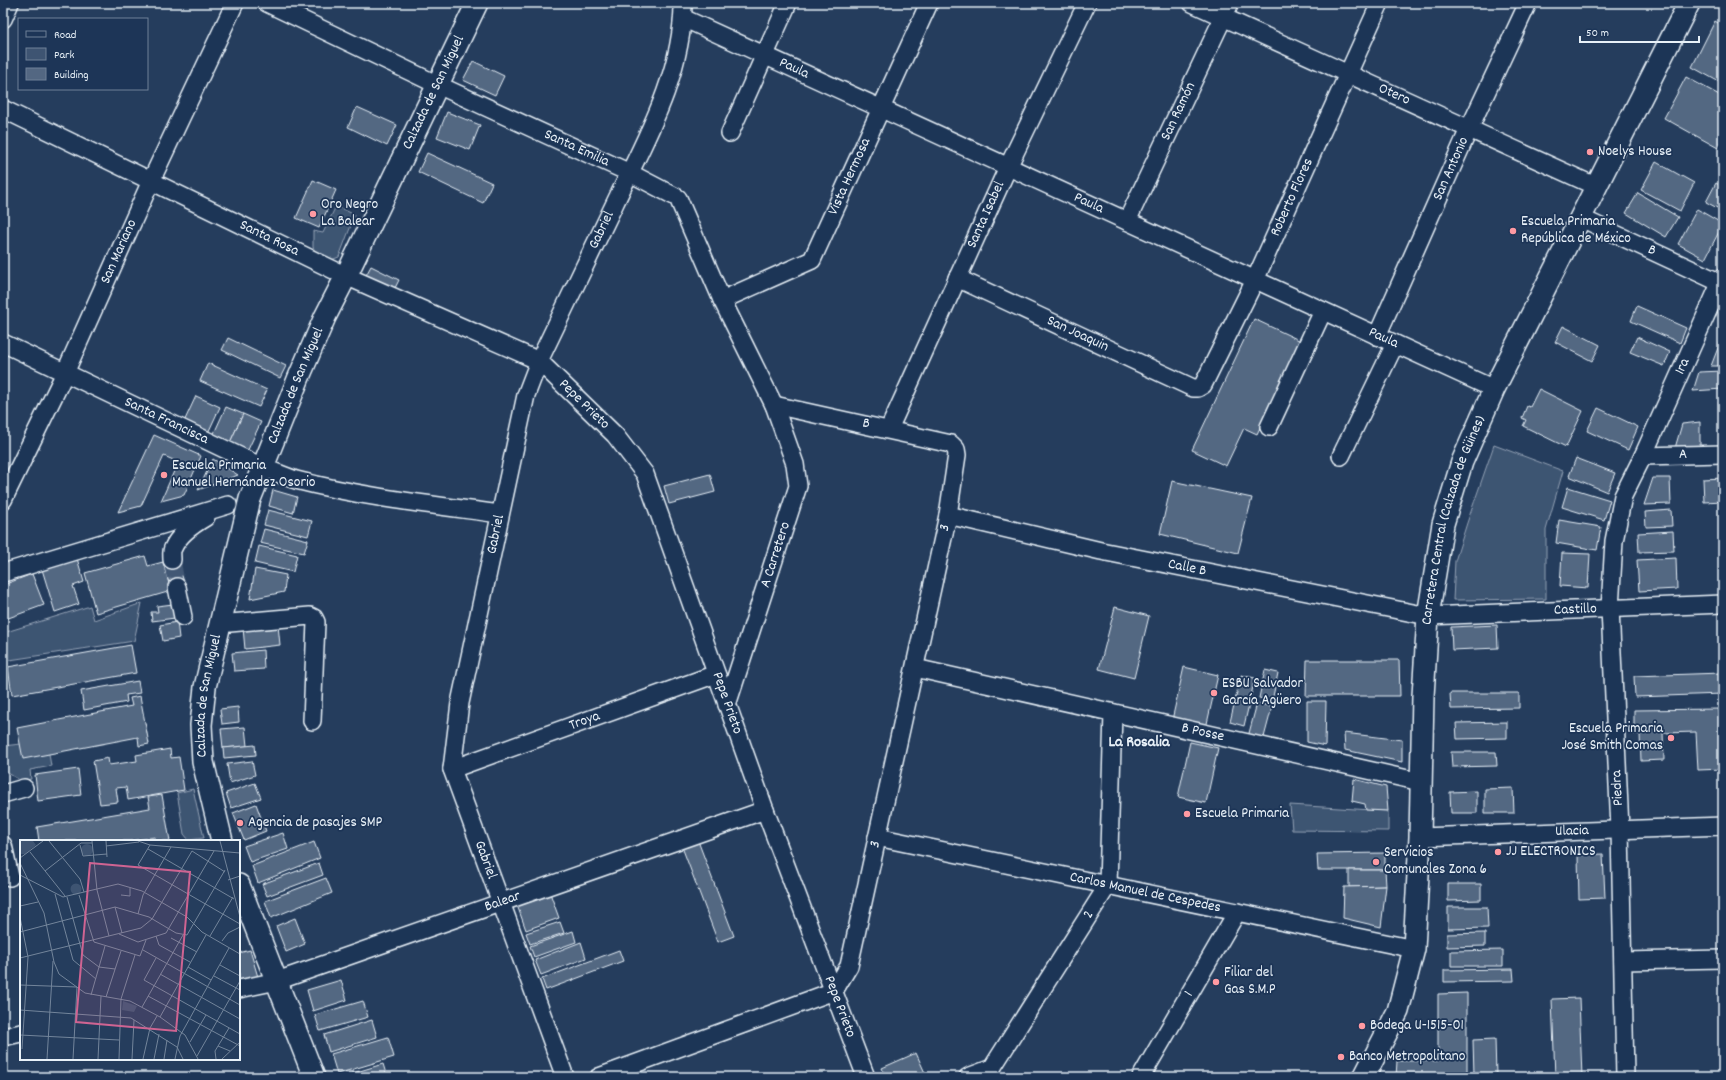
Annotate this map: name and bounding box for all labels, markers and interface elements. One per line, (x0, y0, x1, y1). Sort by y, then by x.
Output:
legend (18, 18, 148, 90)
scale bar (1580, 18, 1699, 44)
text: 50 m (1586, 25, 1609, 42)
text: Road (54, 27, 76, 44)
street label: Calzada de San Miguel (397, 32, 471, 154)
text: Park (54, 47, 75, 64)
street label: Paula (775, 52, 813, 86)
text: Building (54, 67, 89, 84)
street label: Otero (1375, 78, 1414, 112)
street label: San Ramón (1155, 79, 1202, 144)
street label: Santa Emilia (540, 124, 614, 173)
street label: San Antonio (1428, 133, 1475, 204)
street label: Vista Hermosa (823, 134, 877, 219)
place label: Noelys House (1598, 141, 1672, 163)
marker: Noelys House (1585, 147, 1595, 157)
street label: Roberto Flores (1265, 155, 1320, 240)
street label: Santa Isabel (961, 178, 1011, 252)
street label: Paula (1070, 187, 1108, 220)
place label: Oro Negro La Balear (321, 194, 378, 233)
street label: Gabriel (583, 207, 621, 253)
marker: Oro Negro La Balear (308, 209, 318, 219)
place label: Escuela Primaria República de México (1521, 211, 1631, 250)
street label: Santa Rosa (236, 215, 304, 263)
street label: San Mariano (95, 216, 143, 288)
marker: Escuela Primaria República de México (1508, 226, 1518, 236)
street label: B (1644, 239, 1660, 262)
street label: San Joaquin (1043, 310, 1112, 358)
street label: Paula (1365, 322, 1403, 355)
street label: Calzada de San Miguel (262, 324, 330, 447)
street label: 1ra (1670, 354, 1697, 378)
street label: Pepe Prieto (553, 374, 615, 435)
street label: Santa Francisca (120, 392, 213, 451)
street label: B (860, 412, 872, 436)
street label: Carretera Central (Calzada de Güines) (1416, 412, 1492, 625)
street label: A (1679, 444, 1687, 466)
place label: Escuela Primaria Manuel Hernández Osorio (172, 455, 316, 494)
marker: Escuela Primaria Manuel Hernández Osorio (159, 470, 169, 480)
street label: Gabriel (481, 512, 511, 556)
street label: A Carretero (755, 519, 797, 591)
street label: 3 (934, 522, 957, 533)
street label: Calle B (1166, 554, 1208, 583)
street label: Castillo (1553, 598, 1598, 622)
street label: Calzada de San Miguel (190, 632, 228, 758)
street label: Pepe Prieto (706, 669, 748, 737)
place label: ESBU Salvador García Agüero (1222, 673, 1303, 712)
marker: ESBU Salvador García Agüero (1209, 688, 1219, 698)
street label: Troya (566, 705, 604, 737)
street label: B Posse (1179, 717, 1227, 748)
place label: Escuela Primaria José Smith Comas (1561, 718, 1664, 757)
district label: La Rosalia (1108, 731, 1171, 754)
marker: Escuela Primaria José Smith Comas (1666, 733, 1676, 743)
street label: Piedra (1606, 769, 1630, 806)
place label: Escuela Primaria (1195, 803, 1290, 825)
marker: Escuela Primaria (1182, 809, 1192, 819)
place label: Agencia de pasajes SMP (248, 812, 383, 834)
marker: Agencia de pasajes SMP (235, 818, 245, 828)
street label: Ulacia (1555, 820, 1590, 843)
street label: Gabriel (468, 838, 502, 883)
street label: 3 (864, 839, 887, 850)
inset map (20, 840, 240, 1060)
place label: JJ ELECTRONICS (1506, 841, 1596, 863)
place label: Servicios Comunales Zona 6 (1384, 842, 1487, 881)
marker: JJ ELECTRONICS (1493, 847, 1503, 857)
marker: Servicios Comunales Zona 6 (1371, 857, 1381, 867)
street label: Carlos Manuel de Cespedes (1068, 866, 1223, 919)
street label: Balear (482, 885, 524, 918)
street label: 2 (1078, 906, 1100, 923)
place label: Filiar del Gas S.M.P (1224, 962, 1276, 1001)
street label: Pepe Prieto (818, 973, 861, 1041)
marker: Filiar del Gas S.M.P (1211, 977, 1221, 987)
street label: 1 (1179, 987, 1200, 1001)
place label: Bodega U-1515-01 (1370, 1015, 1464, 1037)
marker: Bodega U-1515-01 (1357, 1021, 1367, 1031)
place label: Banco Metropolitano (1349, 1046, 1466, 1068)
marker: Banco Metropolitano (1336, 1052, 1346, 1062)

